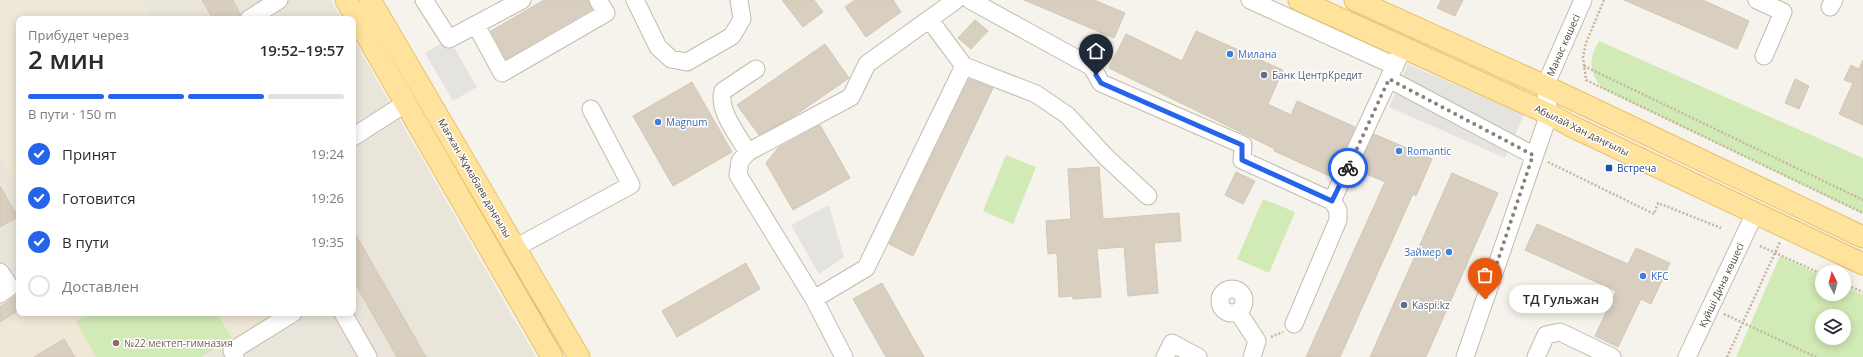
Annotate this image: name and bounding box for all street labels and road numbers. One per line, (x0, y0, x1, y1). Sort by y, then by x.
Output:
street label: Манас көшесі (1543, 12, 1583, 78)
street label: Абылай Хан даңғылы (1532, 101, 1632, 159)
street label: Мағжан Жұмабаев даңғылы (435, 116, 515, 240)
street label: Күйші Дина көшесі (1695, 240, 1747, 330)

